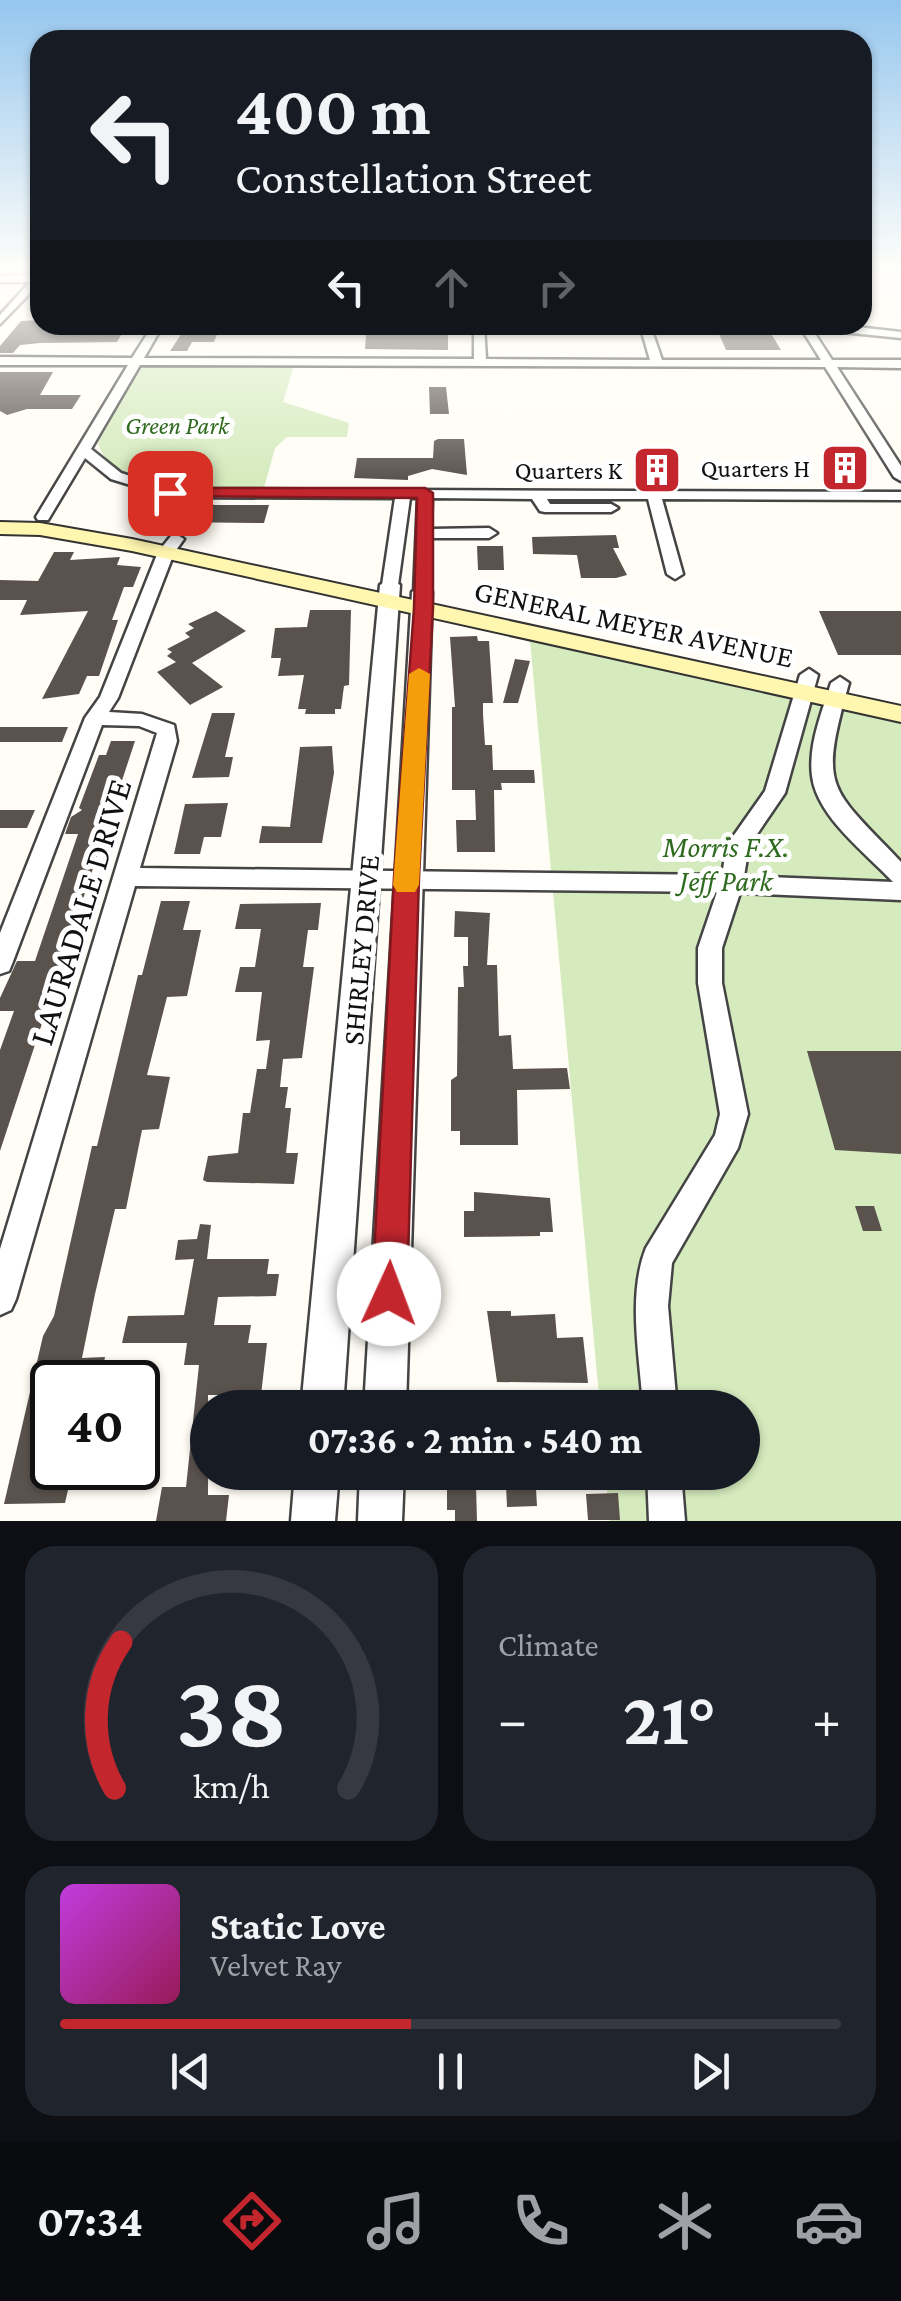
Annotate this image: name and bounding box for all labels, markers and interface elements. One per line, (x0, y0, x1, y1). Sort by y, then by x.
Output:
icon: left (70, 70, 200, 200)
text: 400 m (235, 71, 431, 149)
text: Constellation Street (235, 153, 591, 203)
icon: left (319, 260, 374, 315)
icon: ahead (424, 260, 479, 315)
icon: right (529, 260, 584, 315)
park label: Green Park (125, 412, 230, 439)
building icon: Quarters H (819, 442, 871, 494)
building icon: Quarters K (631, 444, 683, 496)
pin (128, 451, 213, 536)
place label: Quarters H (701, 455, 810, 482)
place label: Quarters K (515, 457, 623, 484)
icon: arrive (143, 466, 198, 521)
street label: GENERAL MEYER AVENUE (472, 574, 797, 673)
street label: LAURADALE DRIVE (21, 774, 140, 1050)
park label: Morris F.X. Jeff Park (662, 830, 789, 898)
street label: SHIRLEY DRIVE (336, 853, 385, 1046)
position arrow (337, 1242, 441, 1346)
speed limit sign: 40 (30, 1360, 160, 1490)
text: 07:36 · 2 min · 540 m (308, 1419, 642, 1461)
text: Climate (498, 1627, 599, 1663)
text: 38 (176, 1653, 287, 1768)
text: 21° (623, 1677, 716, 1760)
text: − (498, 1689, 527, 1750)
text: + (812, 1689, 841, 1750)
text: km/h (193, 1766, 270, 1806)
text: Static Love (210, 1905, 386, 1947)
text: Velvet Ray (210, 1947, 341, 1983)
icon: previous (163, 2044, 218, 2099)
icon: pause (423, 2044, 478, 2099)
icon: next (683, 2044, 738, 2099)
icon: directions (217, 2186, 287, 2256)
icon: music (361, 2186, 431, 2256)
icon: phone (506, 2186, 576, 2256)
icon: climate (650, 2186, 720, 2256)
icon: car (794, 2186, 864, 2256)
text: 07:34 (37, 2196, 143, 2246)

